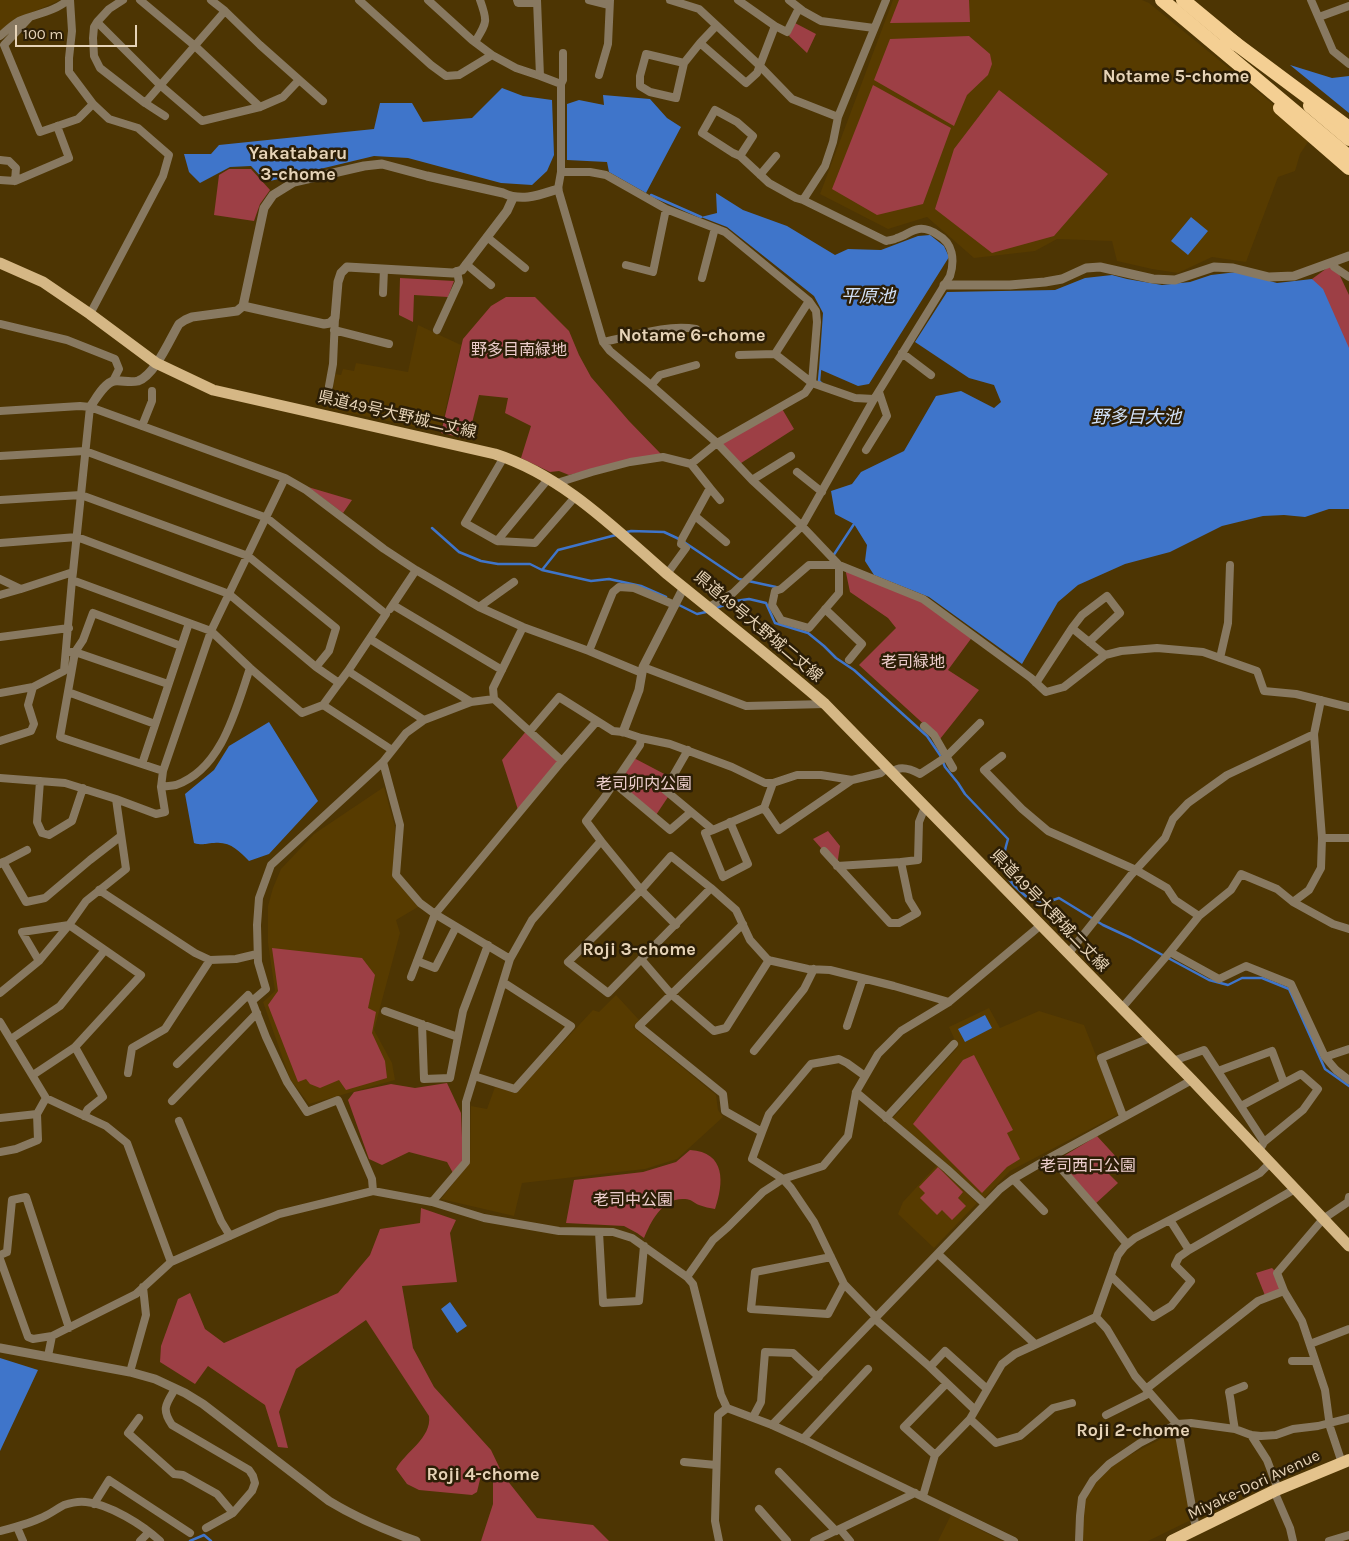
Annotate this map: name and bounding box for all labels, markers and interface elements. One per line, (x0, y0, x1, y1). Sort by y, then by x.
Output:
scale bar (18, 15, 140, 47)
text: 100 m (23, 25, 63, 43)
district label: Notame 5-chome (1103, 66, 1249, 88)
district label: Yakatabaru 3-chome (249, 143, 347, 186)
water label: 平原池 (841, 286, 895, 308)
district label: Notame 6-chome (618, 325, 766, 347)
park label: 野多目南緑地 (471, 340, 567, 360)
street label: 県道49号大野城二丈線 (316, 387, 478, 443)
water label: 野多目大池 (1091, 407, 1181, 429)
street label: 県道49号大野城二丈線 (690, 568, 826, 686)
park label: 老司緑地 (881, 652, 945, 672)
park label: 老司卯内公園 (596, 774, 692, 794)
street label: 県道49号大野城二丈線 (986, 846, 1112, 976)
district label: Roji 3-chome (582, 939, 696, 961)
park label: 老司西口公園 (1040, 1156, 1136, 1176)
park label: 老司中公園 (593, 1190, 673, 1210)
district label: Roji 2-chome (1076, 1420, 1190, 1442)
street label: Miyake-Dori Avenue (1185, 1446, 1323, 1524)
district label: Roji 4-chome (426, 1464, 540, 1486)

